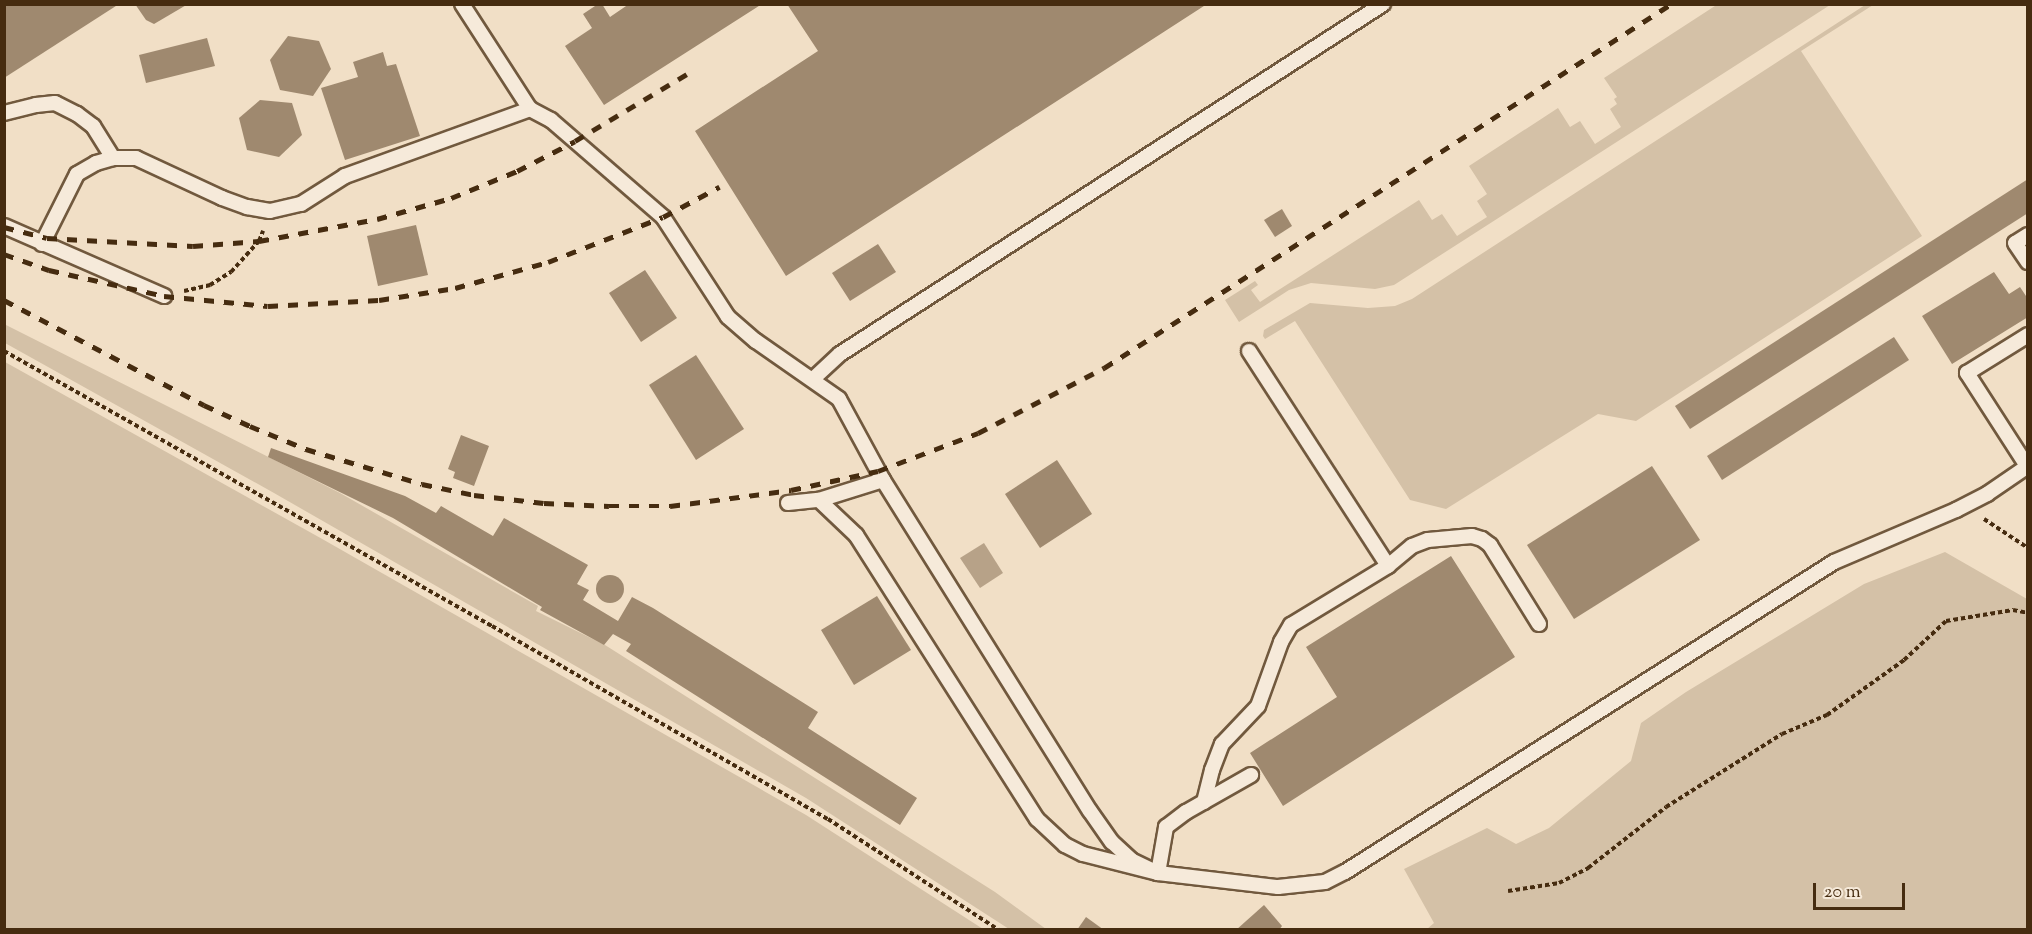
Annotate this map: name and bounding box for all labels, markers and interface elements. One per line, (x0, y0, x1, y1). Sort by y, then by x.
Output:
scale bar (1816, 871, 1908, 909)
text: 20 m (1824, 880, 1861, 906)

